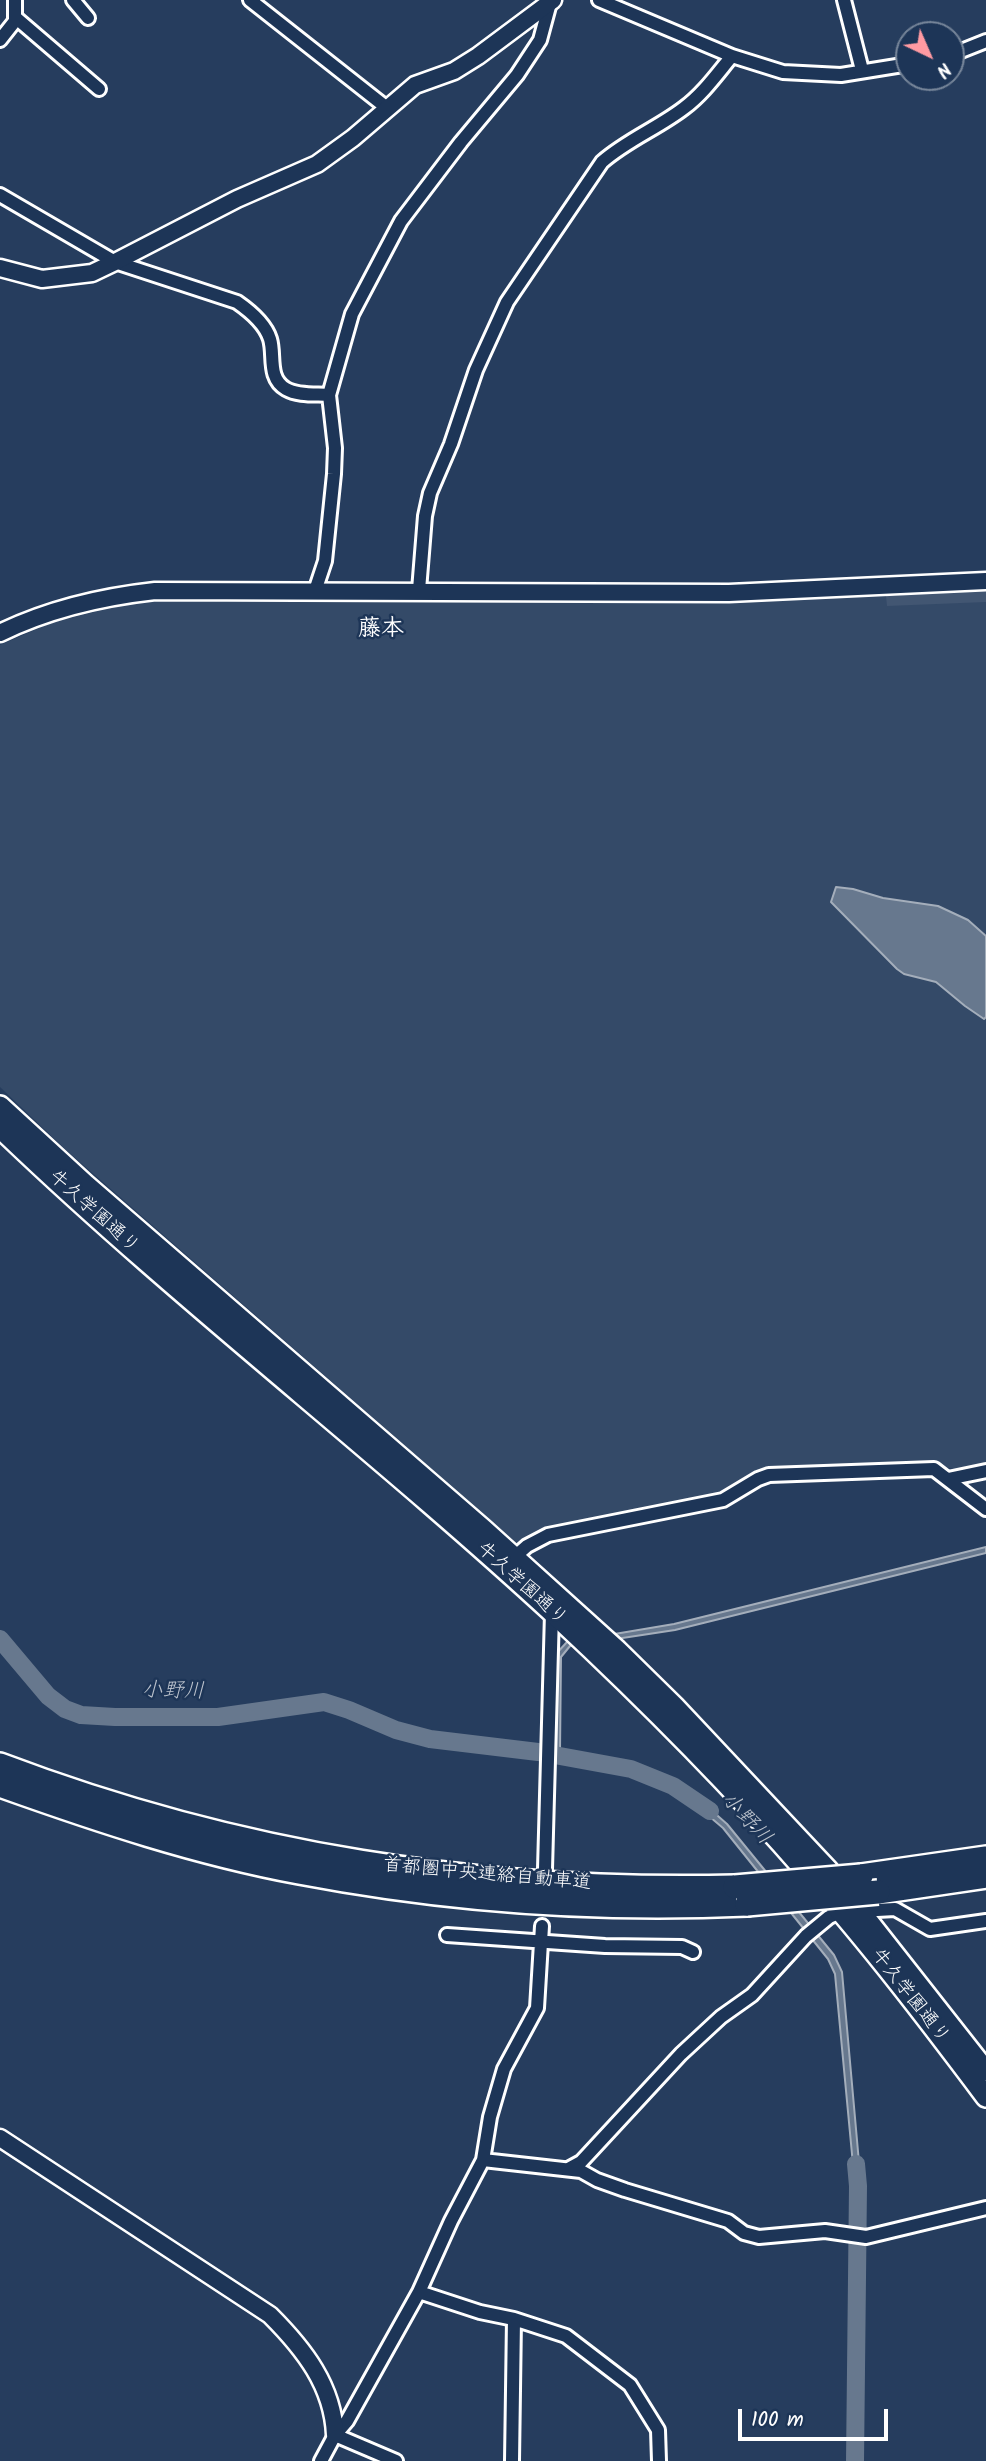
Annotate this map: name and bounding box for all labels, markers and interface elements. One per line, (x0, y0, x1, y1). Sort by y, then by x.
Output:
north arrow (895, 21, 965, 91)
text: N (928, 55, 958, 85)
district label: 藤本 (358, 617, 404, 645)
street label: 牛久学園通り (43, 1166, 143, 1260)
street label: 牛久学園通り (471, 1538, 571, 1632)
water label: 小野川 (141, 1680, 205, 1706)
water label: 小野川 (714, 1788, 776, 1852)
street label: 首都圏中央連絡自動車道 (382, 1856, 592, 1896)
street label: 牛久学園通り (865, 1945, 953, 2049)
scale bar (741, 2394, 892, 2438)
text: 100 m (751, 2404, 804, 2437)

